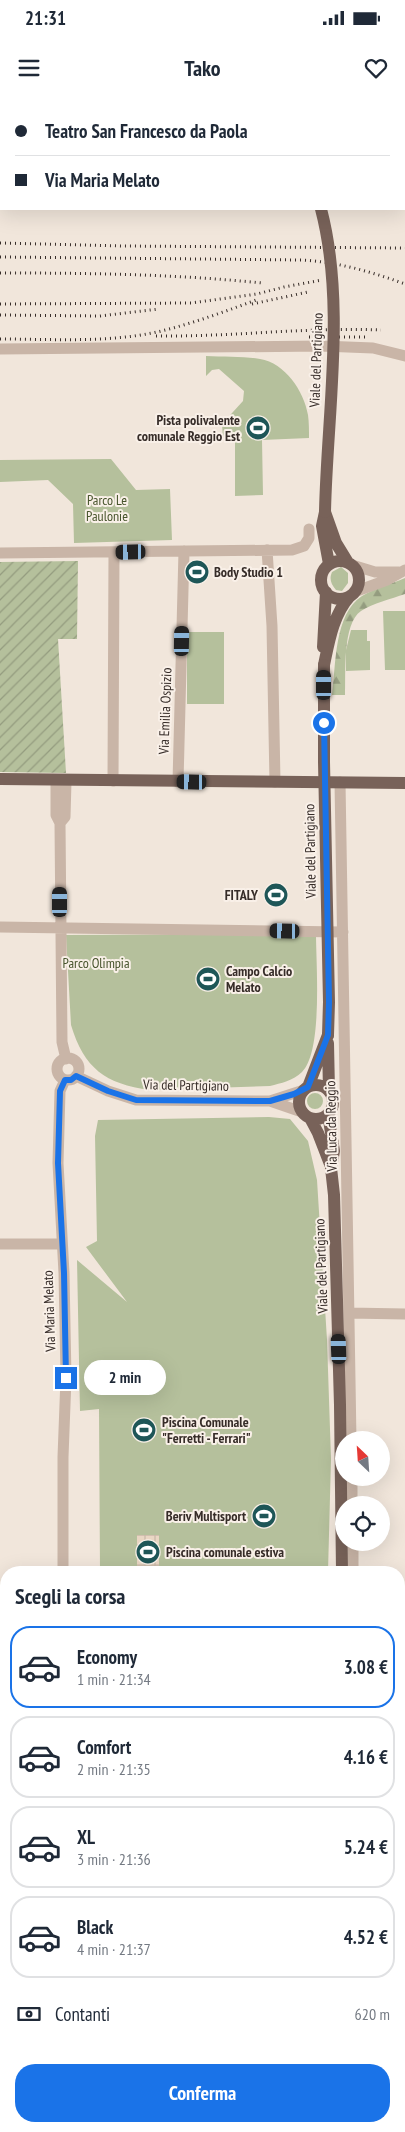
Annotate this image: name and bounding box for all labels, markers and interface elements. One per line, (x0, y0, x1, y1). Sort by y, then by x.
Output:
text: 21:31 (25, 6, 66, 30)
icon: menu (15, 54, 43, 82)
text: Tako (184, 54, 221, 82)
icon: heart (362, 54, 390, 82)
text: Teatro San Francesco da Paola (45, 119, 247, 143)
text: Via Maria Melato (45, 168, 160, 192)
street label: Viale del Partigiano (305, 312, 327, 409)
place label: Pista polivalente comunale Reggio Est (137, 411, 240, 445)
sports icon: Pista polivalente comunale Reggio Est (245, 415, 271, 441)
park label: Parco Le Paulonie (86, 491, 128, 525)
car (115, 544, 146, 560)
sports icon: Body Studio 1 (184, 559, 210, 585)
place label: Body Studio 1 (214, 563, 283, 581)
car (174, 626, 189, 656)
street label: Via Emilia Ospizio (154, 667, 176, 756)
car (316, 670, 331, 700)
route start (313, 712, 335, 734)
car (176, 774, 207, 790)
street label: Viale del Partigiano (300, 804, 320, 899)
sports icon: FITALY (263, 882, 289, 908)
place label: FITALY (225, 886, 258, 904)
car (52, 887, 67, 917)
car (269, 923, 300, 939)
park label: Parco Olimpia (63, 954, 129, 972)
place label: Campo Calcio Melato (226, 962, 292, 996)
sports icon: Campo Calcio Melato (195, 966, 221, 992)
street label: Via del Partigiano (142, 1075, 229, 1095)
street label: Via Luca da Reggio (321, 1080, 341, 1173)
street label: Viale del Partigiano (310, 1218, 332, 1315)
street label: Via Maria Melato (39, 1270, 59, 1353)
car (330, 1334, 347, 1364)
callout: 2 min (84, 1360, 166, 1396)
route end (55, 1367, 77, 1389)
text: 2 min (109, 1367, 141, 1387)
place label: Piscina Comunale "Ferretti - Ferrari" (162, 1413, 251, 1447)
sports icon: Piscina Comunale "Ferretti - Ferrari" (131, 1417, 157, 1443)
north arrow (335, 1431, 390, 1486)
map controls (335, 1431, 390, 1551)
button: locate (335, 1496, 390, 1551)
sports icon: Beriv Multisport (251, 1503, 277, 1529)
place label: Beriv Multisport (166, 1507, 246, 1525)
sports icon: Piscina comunale estiva (135, 1539, 161, 1565)
place label: Piscina comunale estiva (166, 1543, 284, 1561)
text: Scegli la corsa (15, 1582, 125, 1610)
icon: car (17, 1645, 62, 1690)
text: Economy (77, 1645, 137, 1669)
text: 3.08 € (344, 1655, 388, 1679)
text: 1 min · 21:34 (77, 1669, 151, 1689)
icon: car (17, 1735, 62, 1780)
text: Comfort (77, 1735, 131, 1759)
text: 4.16 € (344, 1745, 388, 1769)
text: 2 min · 21:35 (77, 1759, 151, 1779)
icon: car (17, 1825, 62, 1870)
text: XL (77, 1825, 95, 1849)
text: 5.24 € (344, 1835, 388, 1859)
text: 3 min · 21:36 (77, 1849, 151, 1869)
icon: car (17, 1915, 62, 1960)
text: Black (77, 1915, 113, 1939)
text: 4.52 € (344, 1925, 388, 1949)
text: 4 min · 21:37 (77, 1939, 151, 1959)
icon: cash (15, 2000, 43, 2028)
text: Contanti (55, 2002, 110, 2026)
text: 620 m (355, 2004, 390, 2024)
button: Conferma (15, 2064, 390, 2122)

